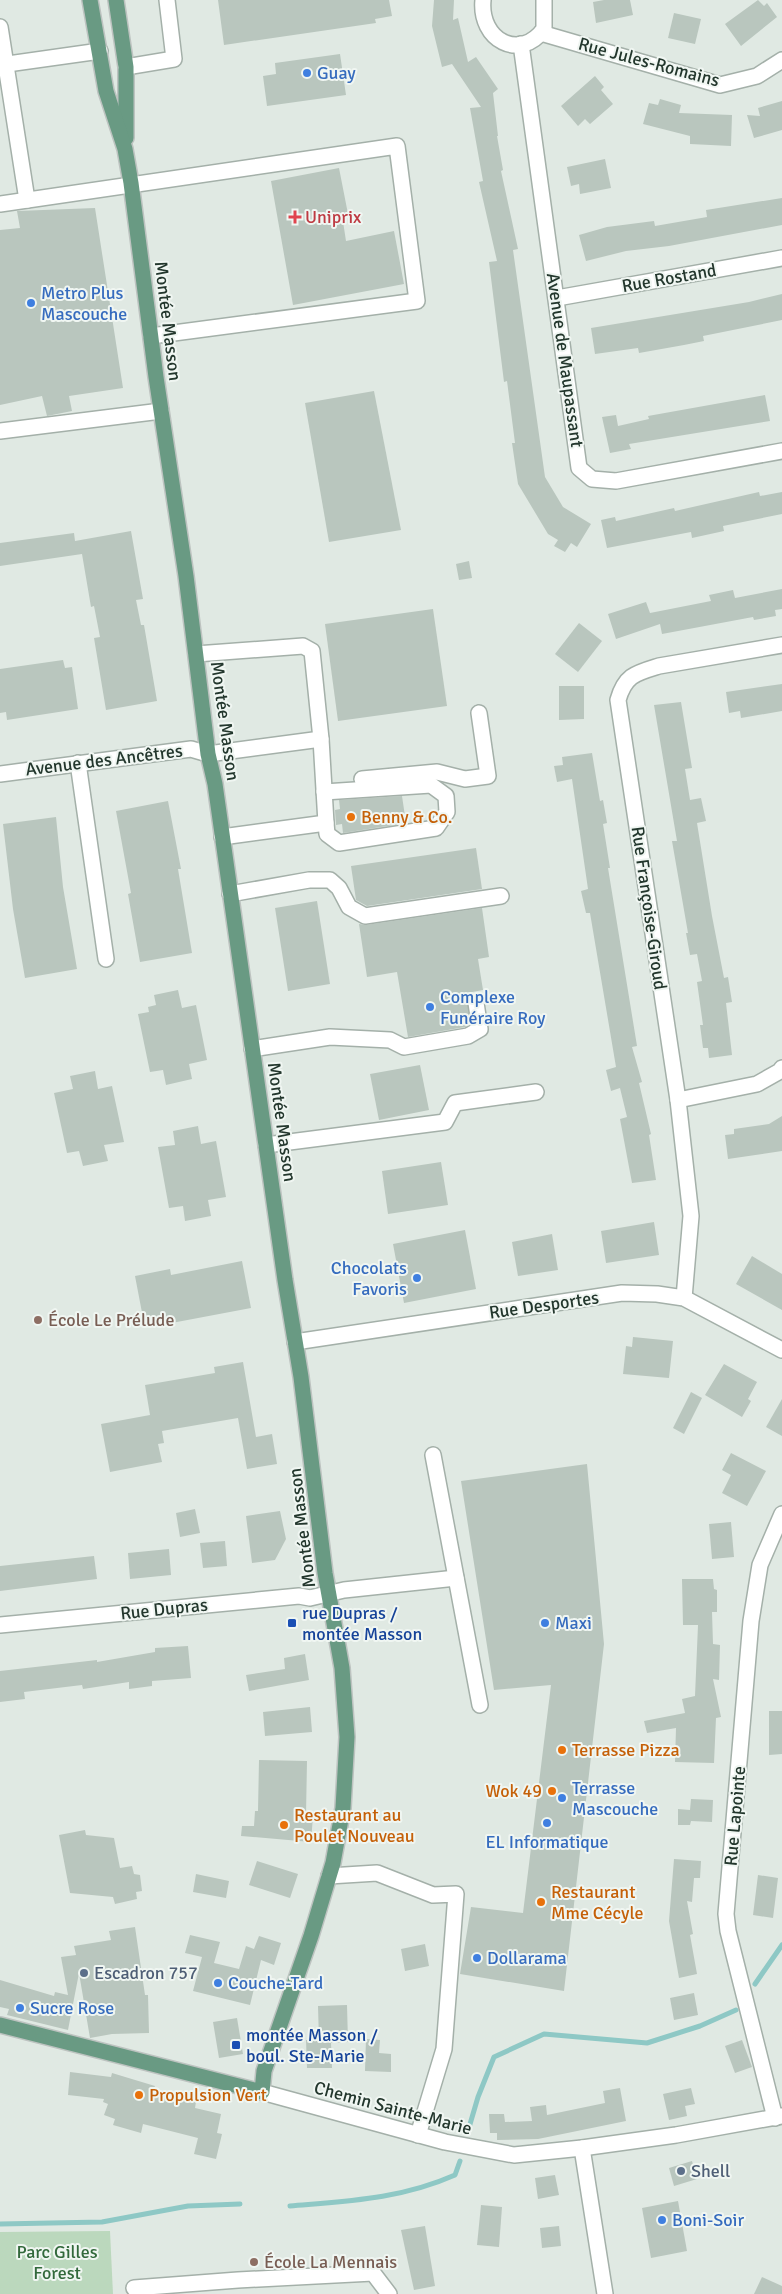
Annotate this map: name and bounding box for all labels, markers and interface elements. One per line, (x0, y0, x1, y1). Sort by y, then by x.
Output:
street label: Rue Jules-Romains (576, 33, 722, 91)
place label: Guay (317, 62, 356, 84)
marker: Guay (301, 67, 313, 79)
place label: Uniprix (305, 206, 362, 228)
marker: Uniprix (289, 211, 301, 223)
street label: Rue Rostand (620, 259, 718, 297)
street label: Montée Masson (150, 260, 186, 382)
street label: Avenue de Maupassant (542, 271, 588, 449)
place label: Metro Plus Mascouche (41, 282, 127, 325)
marker: Metro Plus Mascouche (25, 297, 37, 309)
street label: Montée Masson (206, 660, 244, 782)
street label: Avenue des Ancêtres (24, 739, 184, 781)
place label: Benny & Co. (361, 806, 452, 828)
marker: Benny & Co. (345, 811, 357, 823)
street label: Rue Françoise-Giroud (627, 825, 671, 991)
place label: Complexe Funéraire Roy (440, 986, 546, 1029)
marker: Complexe Funéraire Roy (424, 1001, 436, 1013)
street label: Montée Masson (263, 1061, 301, 1183)
place label: Chocolats Favoris (331, 1257, 407, 1300)
marker: Chocolats Favoris (411, 1272, 423, 1284)
street label: Rue Desportes (488, 1286, 600, 1324)
place label: École Le Prélude (48, 1309, 174, 1331)
marker: École Le Prélude (32, 1314, 44, 1326)
street label: Montée Masson (284, 1467, 320, 1589)
street label: Rue Dupras (119, 1593, 209, 1625)
place label: rue Dupras / montée Masson (302, 1602, 422, 1645)
place label: Maxi (555, 1612, 592, 1634)
marker: rue Dupras / montée Masson (286, 1617, 298, 1629)
marker: Maxi (539, 1617, 551, 1629)
place label: Terrasse Pizza (572, 1739, 680, 1761)
marker: Terrasse Pizza (556, 1744, 568, 1756)
street label: Rue Lapointe (720, 1765, 750, 1867)
place label: Terrasse Mascouche (572, 1777, 658, 1820)
place label: Wok 49 (486, 1780, 542, 1802)
marker: Wok 49 (546, 1785, 558, 1797)
marker: Terrasse Mascouche (556, 1792, 568, 1804)
place label: Restaurant au Poulet Nouveau (294, 1804, 415, 1847)
marker: EL Informatique (541, 1817, 553, 1829)
marker: Restaurant au Poulet Nouveau (278, 1819, 290, 1831)
place label: EL Informatique (485, 1831, 609, 1853)
place label: Restaurant Mme Cécyle (551, 1881, 644, 1924)
marker: Restaurant Mme Cécyle (535, 1896, 547, 1908)
place label: Dollarama (487, 1947, 567, 1969)
marker: Dollarama (471, 1952, 483, 1964)
place label: Escadron 757 (94, 1962, 198, 1984)
marker: Escadron 757 (78, 1967, 90, 1979)
place label: Couche-Tard (228, 1972, 323, 1994)
marker: Couche-Tard (212, 1977, 224, 1989)
place label: Sucre Rose (30, 1997, 114, 2019)
marker: Sucre Rose (14, 2002, 26, 2014)
place label: montée Masson / boul. Ste-Marie (246, 2024, 378, 2067)
marker: montée Masson / boul. Ste-Marie (230, 2039, 242, 2051)
street label: Chemin Sainte-Marie (312, 2076, 474, 2140)
place label: Propulsion Vert (149, 2084, 267, 2106)
marker: Propulsion Vert (133, 2089, 145, 2101)
place label: Shell (691, 2160, 730, 2182)
marker: Shell (675, 2165, 687, 2177)
place label: Boni-Soir (672, 2209, 744, 2231)
marker: Boni-Soir (656, 2214, 668, 2226)
park label: Parc Gilles Forest (16, 2241, 98, 2284)
place label: École La Mennais (264, 2251, 397, 2273)
marker: École La Mennais (248, 2256, 260, 2268)

